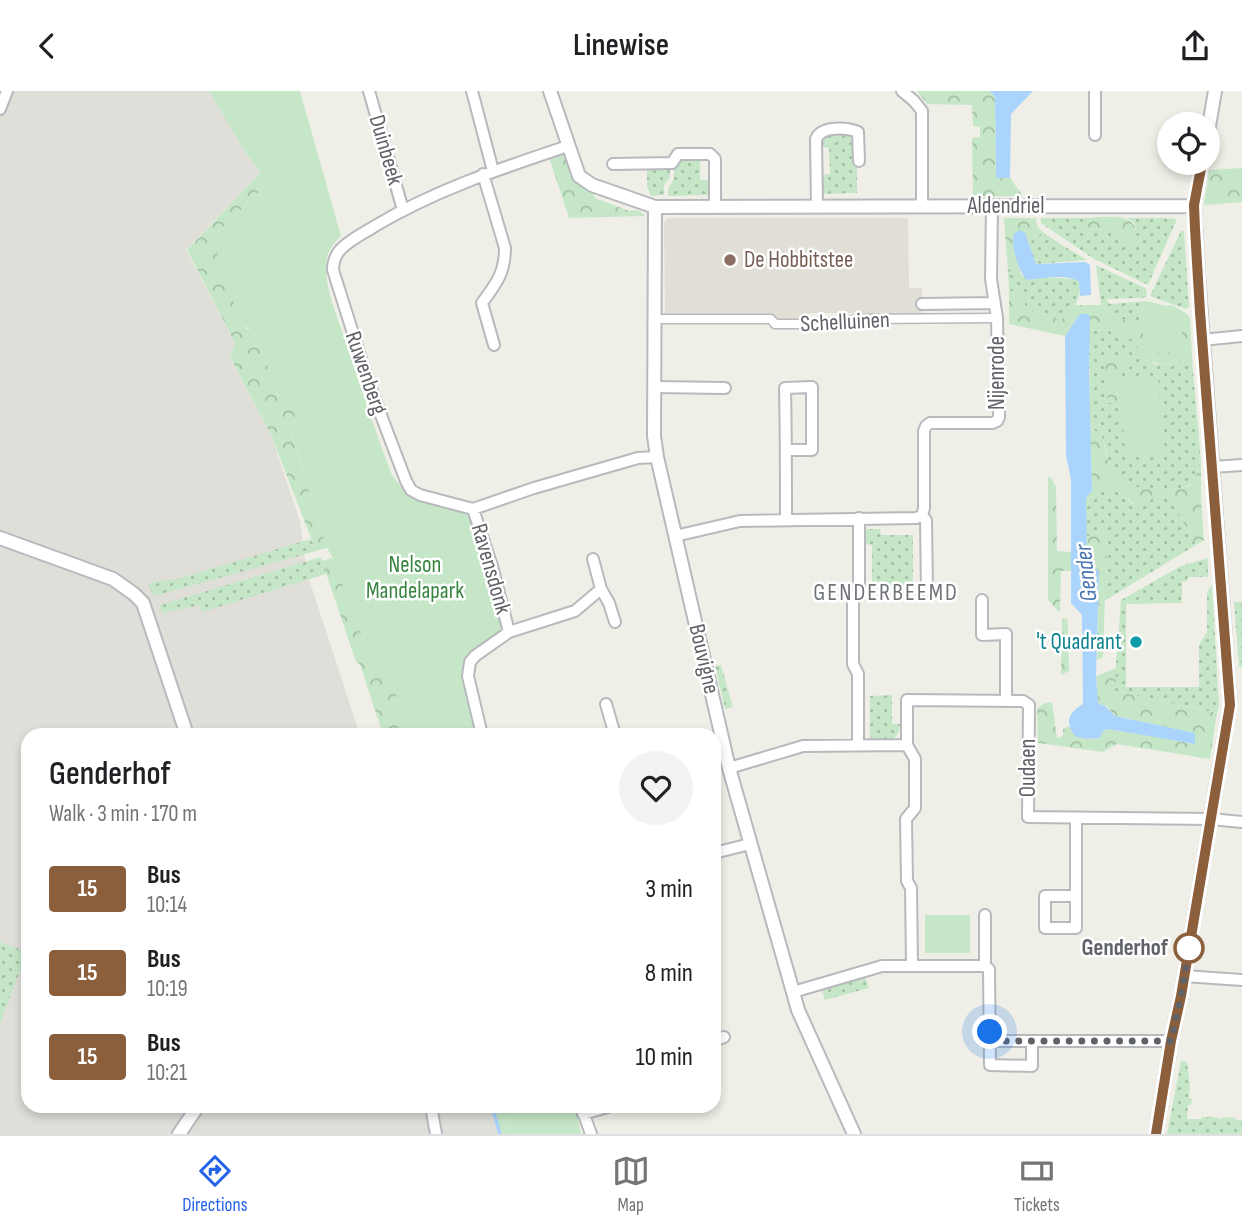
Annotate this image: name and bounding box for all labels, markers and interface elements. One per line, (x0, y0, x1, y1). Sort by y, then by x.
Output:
text: Linewise (573, 26, 669, 65)
icon: back (28, 27, 66, 65)
icon: share (1176, 27, 1214, 65)
street label: Duinbeek (363, 112, 409, 189)
map controls (1157, 112, 1220, 175)
button: locate (1157, 112, 1220, 175)
street label: Aldendriel (966, 192, 1045, 220)
place label: De Hobbitstee (744, 246, 853, 274)
marker: De Hobbitstee (722, 252, 738, 268)
street label: Schelluinen (800, 306, 890, 338)
street label: Ruwenberg (339, 328, 393, 418)
street label: Nijenrode (983, 336, 1011, 410)
street label: Ravensdonk (465, 521, 517, 618)
water label: Gender (1068, 542, 1103, 603)
park label: Nelson Mandelapark (366, 551, 464, 605)
district label: GENDERBEEMD (813, 578, 959, 607)
street label: Bouvigne (682, 621, 726, 697)
place label: 't Quadrant (1036, 628, 1122, 656)
marker: 't Quadrant (1128, 634, 1144, 650)
street label: Oudaen (1014, 739, 1042, 797)
button: heart (619, 751, 693, 825)
text: Genderhof (49, 754, 170, 794)
text: Walk · 3 min · 170 m (49, 800, 197, 828)
text: Bus (147, 860, 181, 891)
text: 15 (78, 874, 98, 903)
text: 3 min (645, 874, 693, 905)
text: 10:14 (147, 891, 187, 919)
marker: Genderhof (1174, 933, 1204, 963)
place label: Genderhof (1082, 934, 1169, 962)
text: Bus (147, 944, 181, 975)
text: 15 (78, 958, 98, 987)
text: 8 min (645, 958, 693, 989)
text: 10:19 (147, 975, 188, 1003)
your location (972, 1014, 1007, 1049)
text: Bus (147, 1028, 181, 1059)
text: 15 (78, 1042, 98, 1071)
text: 10 min (636, 1042, 693, 1073)
text: 10:21 (147, 1059, 187, 1087)
tab: Directions (182, 1152, 247, 1217)
tab: Map (612, 1152, 650, 1217)
tab: Tickets (1014, 1152, 1060, 1217)

